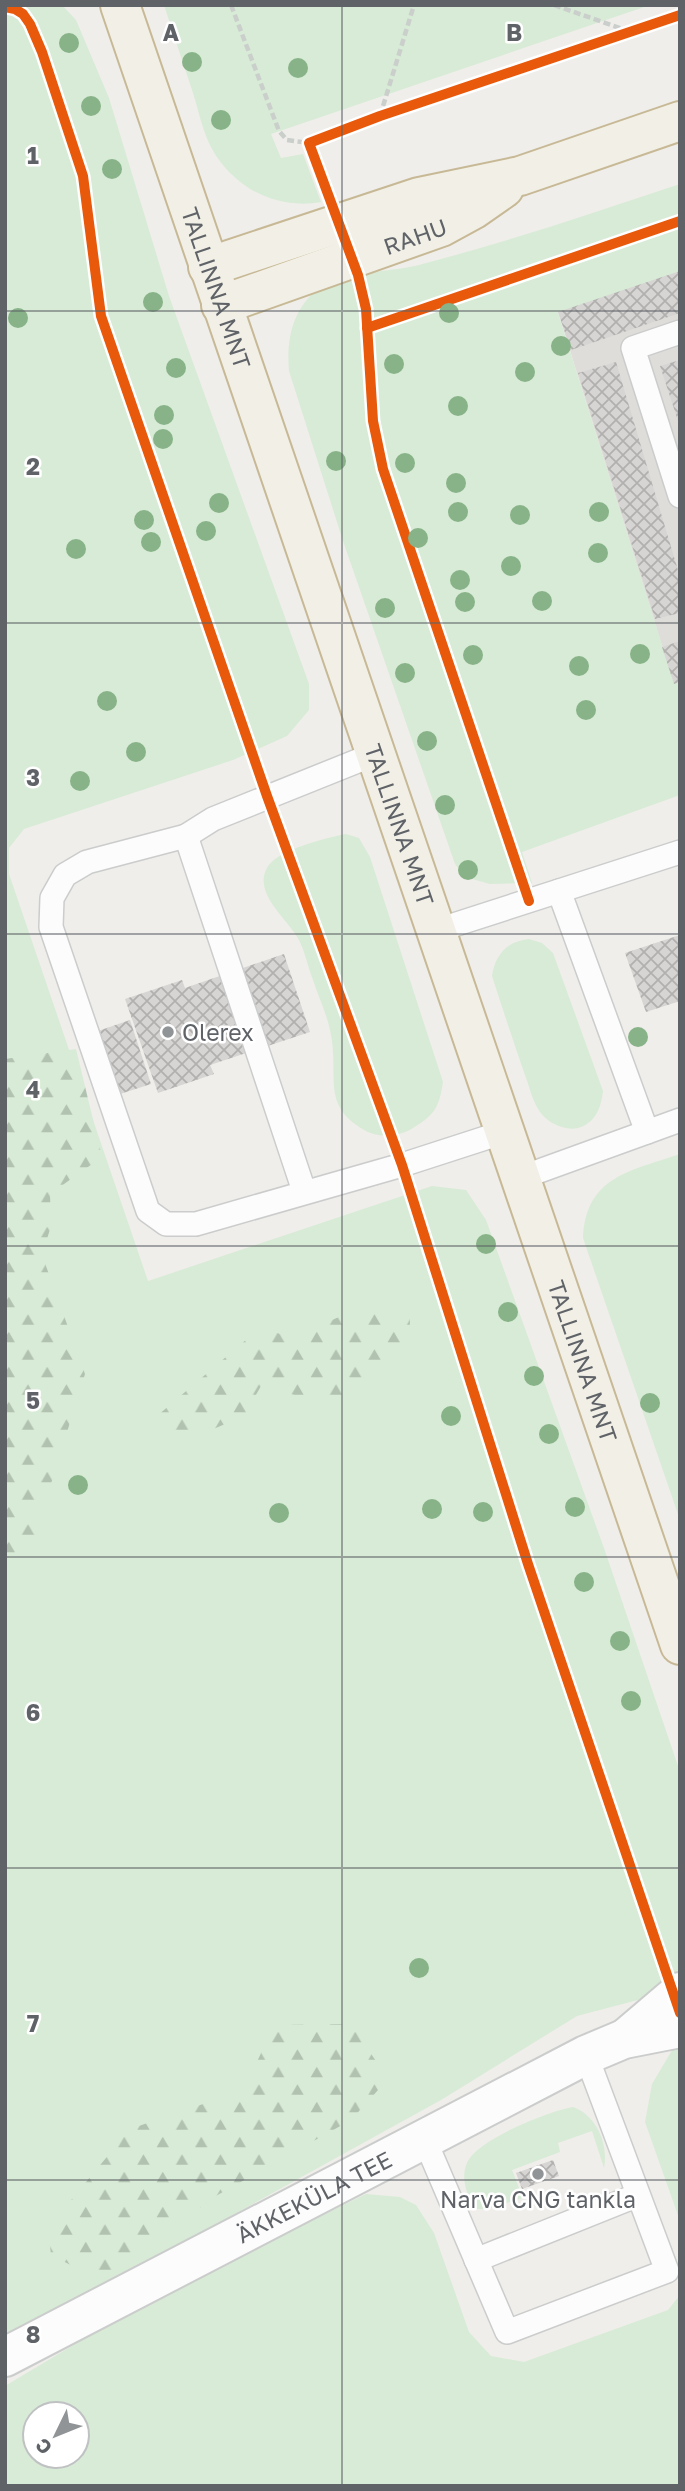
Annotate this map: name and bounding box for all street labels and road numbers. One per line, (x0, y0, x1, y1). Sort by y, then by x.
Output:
street label: TALLINNA MNT (176, 203, 257, 372)
street label: RAHU (380, 212, 451, 260)
street label: TALLINNA MNT (359, 740, 440, 909)
street label: TALLINNA MNT (543, 1277, 624, 1446)
street label: ÄKKEKÜLA TEE (231, 2145, 396, 2248)

